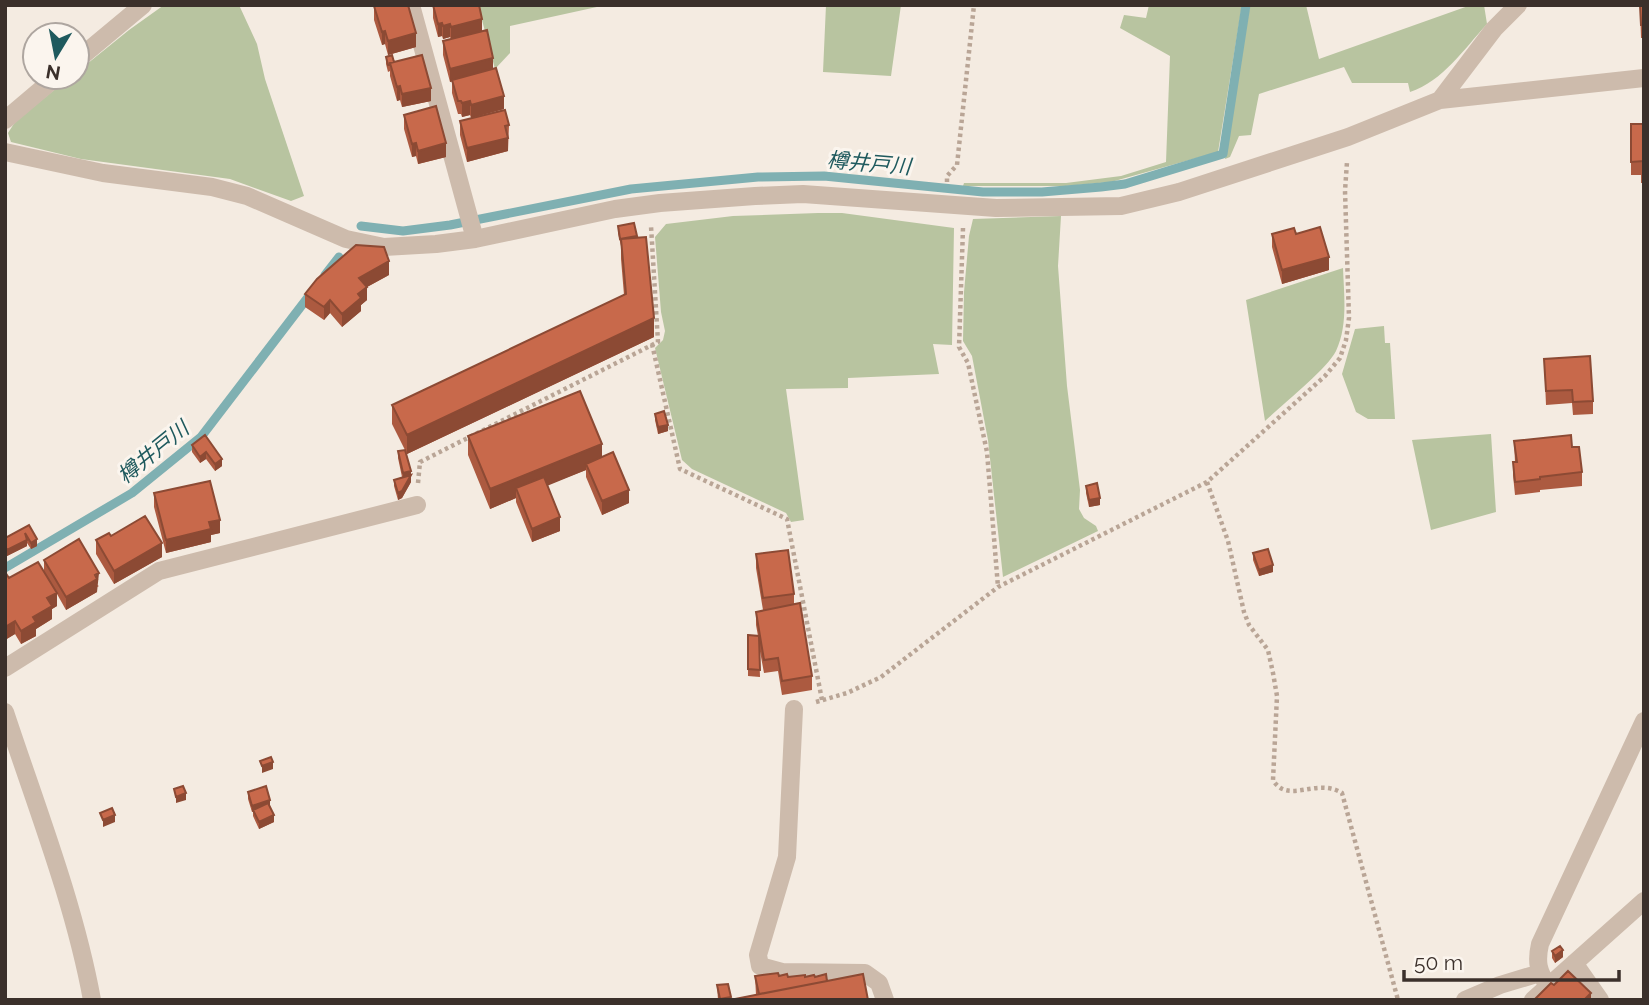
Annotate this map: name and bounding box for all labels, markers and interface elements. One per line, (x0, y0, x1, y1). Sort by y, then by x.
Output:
north arrow (21, 21, 91, 91)
text: N (44, 61, 62, 85)
water label: 樽井戸川 (826, 147, 914, 179)
water label: 樽井戸川 (112, 415, 195, 488)
scale bar (1404, 939, 1619, 983)
text: 50 m (1414, 950, 1463, 975)

